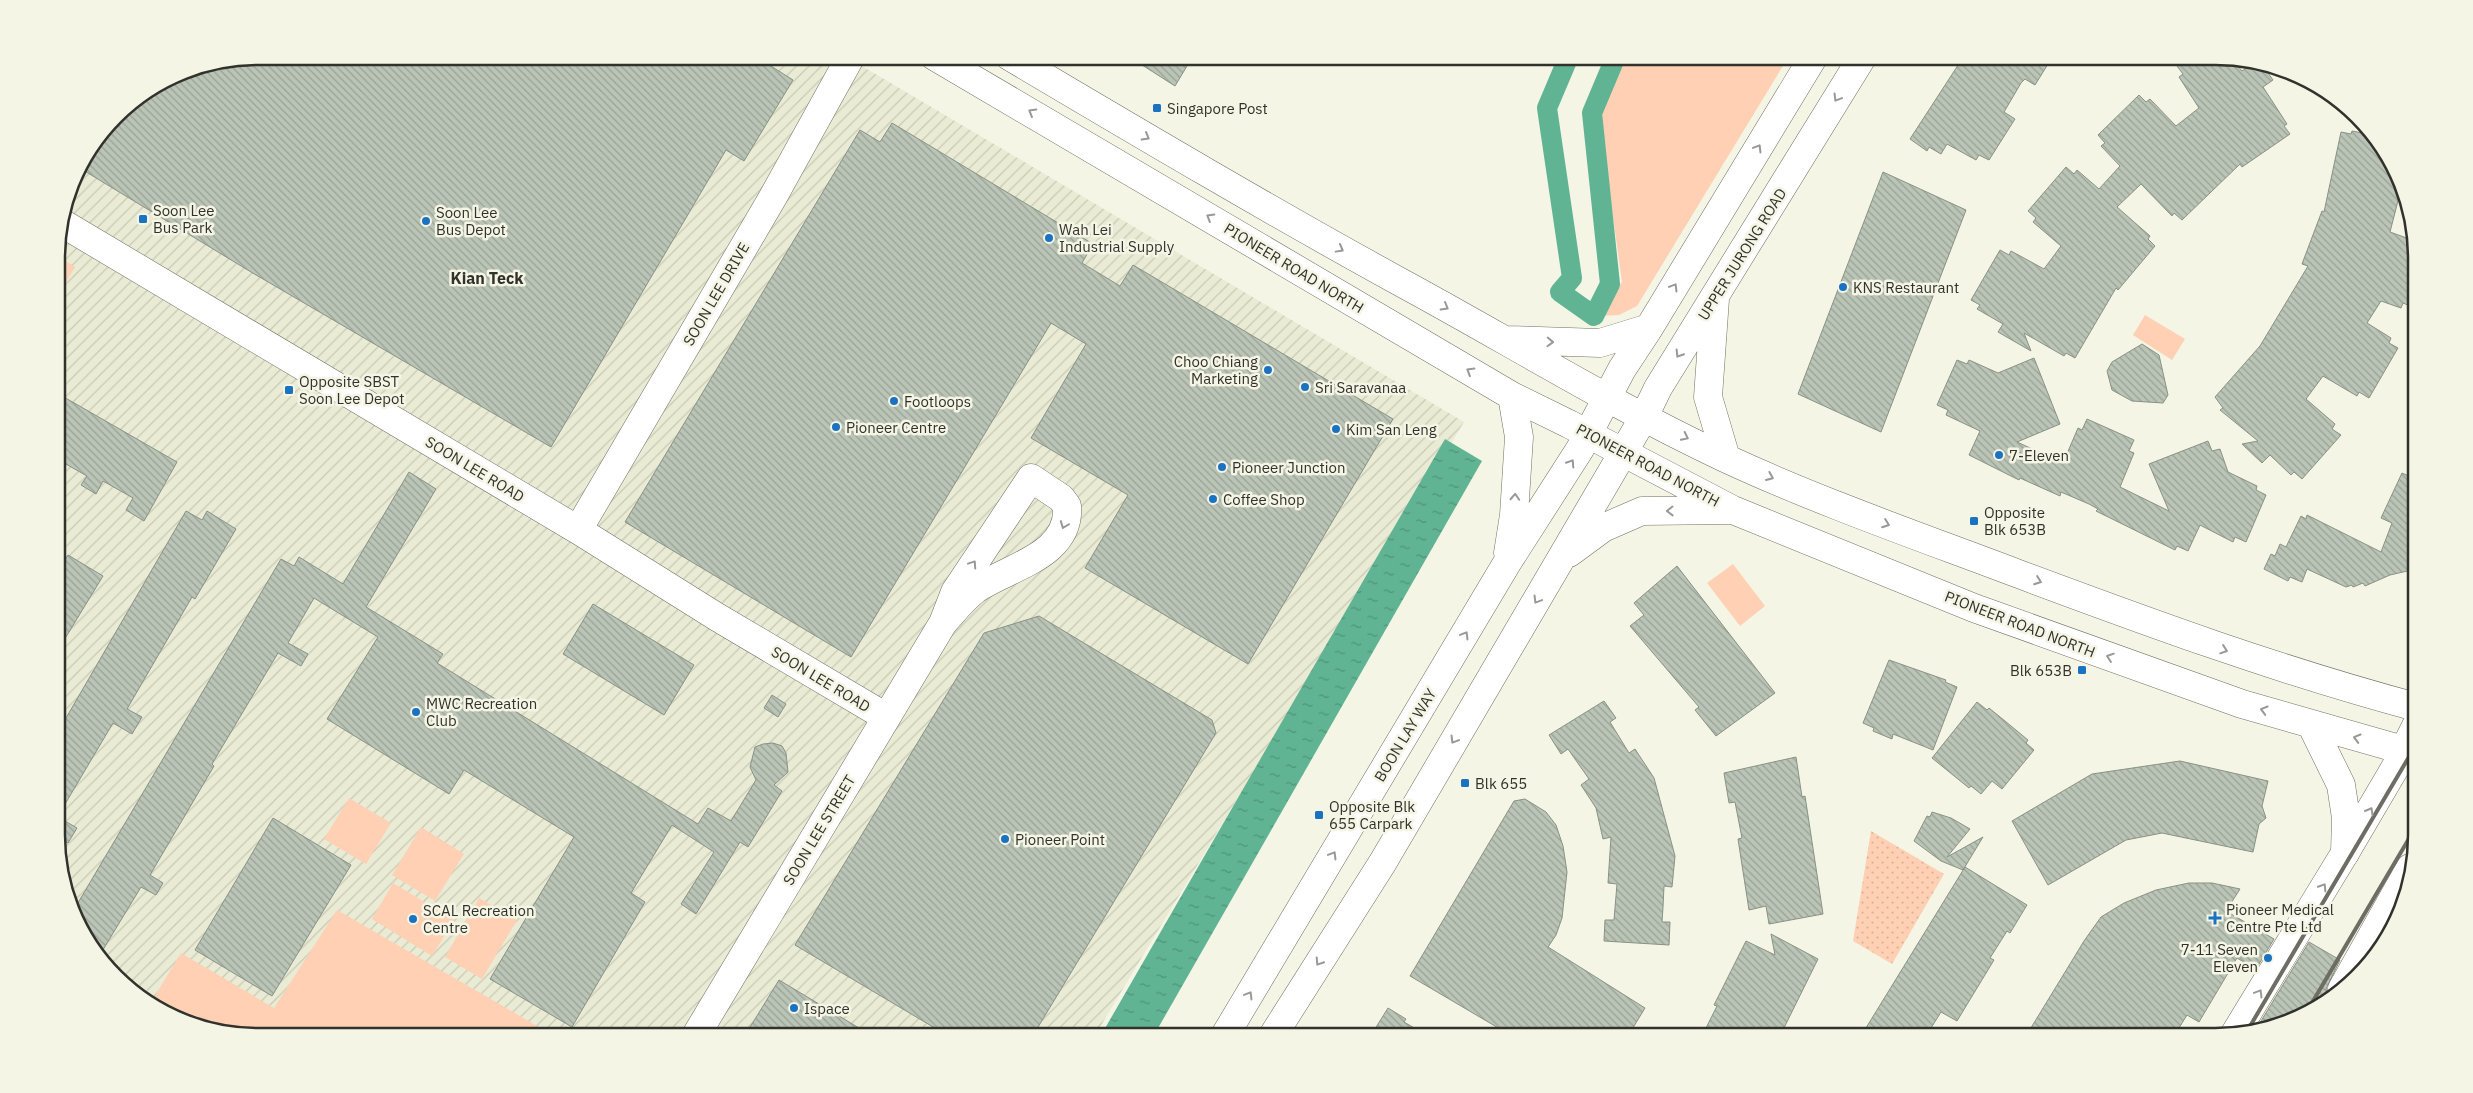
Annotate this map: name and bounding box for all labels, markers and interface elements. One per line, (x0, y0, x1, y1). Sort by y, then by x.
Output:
one-way arrow (1834, 92, 1844, 101)
place label: Singapore Post (1167, 99, 1268, 118)
marker: Singapore Post (1151, 102, 1163, 114)
one-way arrow (1028, 109, 1037, 119)
one-way arrow (1141, 131, 1150, 141)
one-way arrow (1752, 144, 1762, 153)
street label: UPPER JURONG ROAD (1694, 184, 1790, 324)
place label: Soon Lee Bus Park (153, 201, 214, 237)
place label: Soon Lee Bus Depot (436, 203, 506, 239)
marker: Soon Lee Bus Park (137, 213, 149, 225)
one-way arrow (1206, 214, 1215, 224)
marker: Soon Lee Bus Depot (420, 215, 432, 227)
street label: PIONEER ROAD NORTH (1221, 219, 1367, 317)
place label: Wah Lei Industrial Supply (1059, 220, 1175, 256)
marker: Wah Lei Industrial Supply (1043, 232, 1055, 244)
street label: SOON LEE DRIVE (679, 239, 753, 349)
one-way arrow (1335, 243, 1344, 253)
district label: Kian Teck (451, 268, 524, 288)
place label: KNS Restaurant (1853, 278, 1959, 297)
marker: KNS Restaurant (1837, 281, 1849, 293)
one-way arrow (1668, 283, 1677, 292)
one-way arrow (1439, 301, 1448, 311)
one-way arrow (1547, 337, 1555, 347)
one-way arrow (1676, 349, 1686, 358)
place label: Choo Chiang Marketing (1174, 352, 1258, 388)
marker: Choo Chiang Marketing (1262, 364, 1274, 376)
one-way arrow (1466, 368, 1475, 378)
place label: Opposite SBST Soon Lee Depot (299, 372, 405, 408)
place label: Sri Saravanaa (1315, 378, 1406, 397)
marker: Sri Saravanaa (1299, 381, 1311, 393)
marker: Opposite SBST Soon Lee Depot (283, 384, 295, 396)
place label: Footloops (904, 392, 971, 411)
marker: Footloops (888, 395, 900, 407)
place label: Pioneer Centre (846, 418, 946, 437)
street label: PIONEER ROAD NORTH (1573, 419, 1723, 511)
place label: Kim San Leng (1346, 420, 1437, 439)
marker: Pioneer Centre (830, 421, 842, 433)
marker: Kim San Leng (1330, 423, 1342, 435)
one-way arrow (1680, 431, 1689, 442)
street label: SOON LEE ROAD (422, 432, 528, 506)
place label: 7-Eleven (2009, 446, 2069, 465)
marker: 7-Eleven (1993, 449, 2005, 461)
place label: Pioneer Junction (1232, 458, 1345, 477)
one-way arrow (1565, 459, 1574, 469)
marker: Pioneer Junction (1216, 461, 1228, 473)
one-way arrow (1765, 471, 1774, 482)
place label: Coffee Shop (1223, 490, 1305, 509)
marker: Coffee Shop (1207, 493, 1219, 505)
one-way arrow (1509, 493, 1520, 501)
place label: Opposite Blk 653B (1984, 503, 2046, 539)
one-way arrow (1666, 506, 1674, 516)
marker: Opposite Blk 653B (1968, 515, 1980, 527)
one-way arrow (1881, 518, 1890, 528)
one-way arrow (1060, 520, 1070, 529)
one-way arrow (967, 561, 976, 570)
one-way arrow (2033, 575, 2042, 585)
street label: PIONEER ROAD NORTH (1942, 587, 2098, 661)
one-way arrow (1533, 595, 1543, 604)
one-way arrow (1458, 631, 1468, 640)
street label: SOON LEE ROAD (768, 642, 874, 716)
one-way arrow (2219, 644, 2228, 654)
one-way arrow (2106, 653, 2115, 663)
place label: Blk 653B (2010, 661, 2072, 680)
marker: Blk 653B (2076, 664, 2088, 676)
street label: BOON LAY WAY (1370, 685, 1440, 785)
place label: MWC Recreation Club (426, 694, 537, 730)
marker: MWC Recreation Club (410, 706, 422, 718)
one-way arrow (2260, 706, 2268, 716)
one-way arrow (2354, 733, 2362, 743)
one-way arrow (1451, 735, 1461, 744)
street label: SOON LEE STREET (779, 771, 860, 889)
place label: Blk 655 (1475, 774, 1527, 793)
marker: Blk 655 (1459, 777, 1471, 789)
place label: Opposite Blk 655 Carpark (1329, 797, 1415, 833)
one-way arrow (2363, 807, 2373, 816)
marker: Opposite Blk 655 Carpark (1313, 809, 1325, 821)
place label: Pioneer Point (1015, 830, 1105, 849)
marker: Pioneer Point (999, 833, 1011, 845)
one-way arrow (1326, 852, 1336, 861)
one-way arrow (2317, 884, 2327, 893)
place label: Pioneer Medical Centre Pte Ltd (2226, 900, 2334, 936)
place label: SCAL Recreation Centre (423, 901, 534, 937)
marker: Pioneer Medical Centre Pte Ltd (2208, 911, 2222, 925)
marker: SCAL Recreation Centre (407, 913, 419, 925)
place label: 7-11 Seven Eleven (2181, 940, 2258, 976)
marker: 7-11 Seven Eleven (2262, 952, 2274, 964)
one-way arrow (1315, 957, 1325, 966)
one-way arrow (2252, 990, 2262, 999)
one-way arrow (1243, 991, 1253, 1000)
place label: Ispace (804, 999, 850, 1018)
marker: Ispace (788, 1002, 800, 1014)

